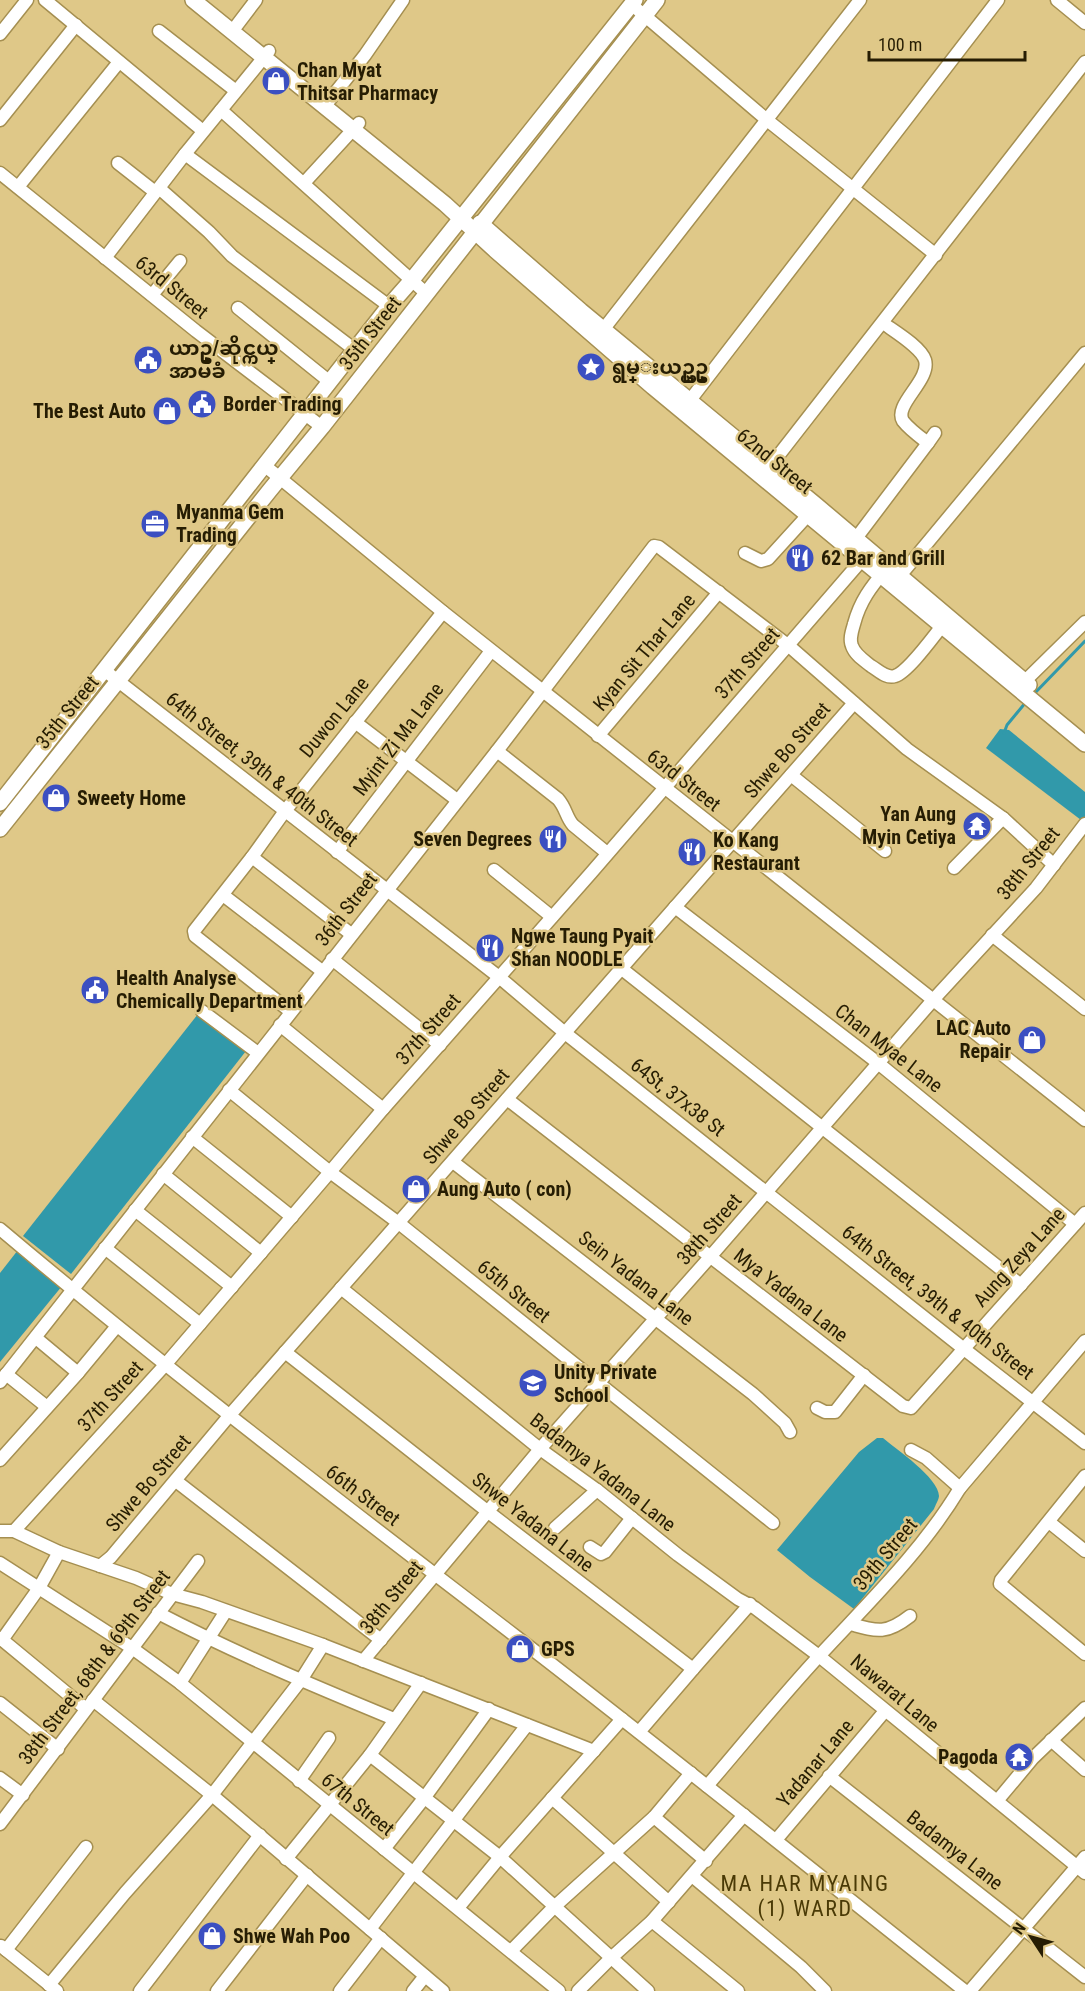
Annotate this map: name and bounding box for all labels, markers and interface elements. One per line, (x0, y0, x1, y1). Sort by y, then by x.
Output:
scale bar (869, 24, 1025, 62)
text: 100 m (878, 34, 922, 55)
place label: Chan Myat Thitsar Pharmacy (297, 58, 438, 105)
shop icon: Chan Myat Thitsar Pharmacy (260, 65, 292, 97)
street label: 63rd Street (131, 250, 213, 324)
street label: 35th Street (334, 291, 406, 375)
place label: ယာဥ္/ဆိုင္ကယ္ အာမခံ (169, 335, 279, 383)
public building icon: ယာဥ္/ဆိုင္ကယ္ အာမခံ (132, 344, 164, 376)
place icon: ရွမ္းယဥ္ယဥ္ (575, 351, 607, 383)
place label: ရွမ္းယဥ္ယဥ္ (612, 355, 708, 383)
public building icon: Border Trading (186, 388, 218, 420)
place label: Border Trading (223, 392, 342, 416)
shop icon: The Best Auto (151, 395, 183, 427)
place label: The Best Auto (33, 399, 146, 423)
street label: 62nd Street (732, 423, 818, 499)
place label: Myanma Gem Trading (176, 500, 284, 547)
office icon: Myanma Gem Trading (139, 508, 171, 540)
restaurant icon: 62 Bar and Grill (784, 542, 816, 574)
place label: 62 Bar and Grill (821, 546, 945, 570)
street label: Kyan Sit Thar Lane (588, 588, 700, 716)
street label: 37th Street (709, 622, 785, 704)
street label: 35th Street (30, 671, 104, 753)
street label: Duwon Lane (294, 672, 374, 762)
street label: Myint Zi Ma Lane (348, 678, 448, 800)
street label: 64th Street, 39th & 40th Street (161, 686, 363, 852)
street label: Shwe Bo Street (739, 697, 835, 803)
street label: 63rd Street (642, 744, 726, 816)
shop icon: Sweety Home (40, 782, 72, 814)
place label: Sweety Home (77, 786, 186, 810)
place label: Yan Aung Myin Cetiya (862, 802, 956, 849)
temple icon: Yan Aung Myin Cetiya (961, 810, 993, 842)
street label: 38th Street (991, 822, 1065, 904)
restaurant icon: Seven Degrees (537, 823, 569, 855)
place label: Seven Degrees (413, 827, 532, 851)
place label: Ko Kang Restaurant (713, 828, 800, 875)
restaurant icon: Ko Kang Restaurant (676, 836, 708, 868)
street label: 36th Street (310, 867, 382, 951)
place label: Ngwe Taung Pyait Shan NOODLE (511, 924, 653, 971)
restaurant icon: Ngwe Taung Pyait Shan NOODLE (474, 932, 506, 964)
place label: Health Analyse Chemically Department (116, 966, 303, 1013)
public building icon: Health Analyse Chemically Department (79, 974, 111, 1006)
street label: 37th Street (390, 988, 466, 1070)
street label: Chan Myae Lane (830, 999, 948, 1097)
place label: LAC Auto Repair (936, 1016, 1011, 1063)
shop icon: LAC Auto Repair (1016, 1024, 1048, 1056)
street label: 64St, 37x38 St (626, 1053, 730, 1142)
street label: Shwe Bo Street (418, 1063, 514, 1169)
shop icon: Aung Auto ( con) (400, 1173, 432, 1205)
place label: Aung Auto ( con) (437, 1177, 572, 1201)
street label: 38th Street (671, 1188, 747, 1270)
street label: Aung Zeya Lane (968, 1202, 1070, 1312)
street label: 64th Street, 39th & 40th Street (837, 1219, 1039, 1385)
street label: Sein Yadana Lane (574, 1226, 698, 1330)
street label: Mya Yadana Lane (729, 1243, 853, 1347)
street label: 65th Street (473, 1254, 555, 1328)
street label: 37th Street (72, 1356, 148, 1436)
place label: Unity Private School (554, 1360, 657, 1407)
school or university icon: Unity Private School (517, 1367, 549, 1399)
street label: Badamya Yadana Lane (525, 1408, 681, 1536)
street label: Shwe Bo Street (100, 1429, 196, 1536)
street label: 66th Street (321, 1459, 405, 1531)
street label: Shwe Yadana Lane (467, 1467, 599, 1577)
street label: 39th Street (848, 1513, 922, 1595)
street label: 38th Street (354, 1556, 428, 1638)
street label: 38th Street, 68th & 69th Street (13, 1565, 175, 1769)
shop icon: GPS (504, 1633, 536, 1665)
place label: GPS (541, 1637, 575, 1661)
street label: Nawarat Lane (846, 1649, 944, 1737)
street label: Yadanar Lane (771, 1714, 859, 1812)
temple icon: Pagoda (1003, 1741, 1035, 1773)
place label: Pagoda (938, 1745, 998, 1769)
street label: 67th Street (317, 1767, 399, 1841)
street label: Badamya Lane (902, 1805, 1008, 1895)
district label: MA HAR MYAING (1) WARD (721, 1871, 889, 1922)
north arrow (1001, 1907, 1061, 1967)
text: N (1009, 1919, 1030, 1938)
shop icon: Shwe Wah Poo (196, 1920, 228, 1952)
place label: Shwe Wah Poo (233, 1924, 350, 1948)

